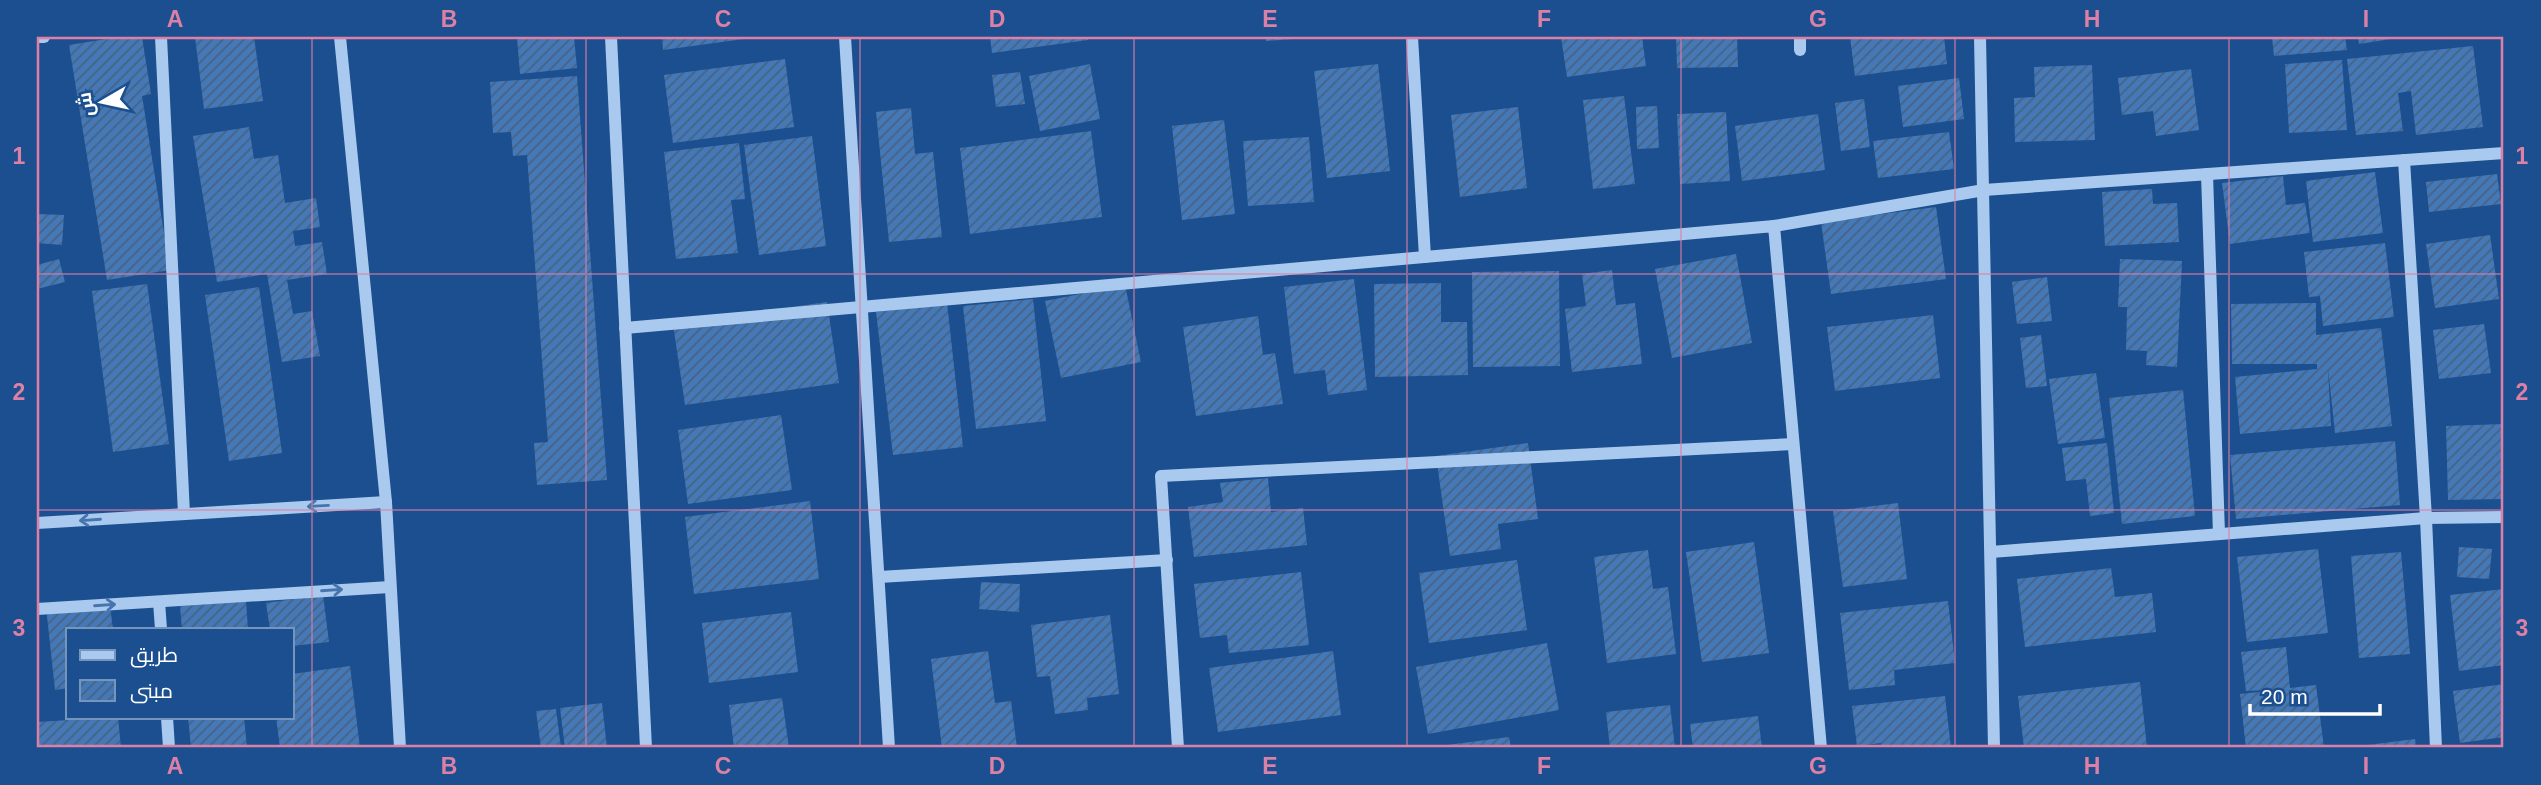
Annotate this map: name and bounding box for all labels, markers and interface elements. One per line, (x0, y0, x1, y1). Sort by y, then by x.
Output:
text: A (167, 6, 183, 32)
text: B (441, 6, 457, 32)
text: C (715, 6, 731, 32)
text: D (989, 6, 1005, 32)
text: E (1262, 6, 1278, 32)
text: F (1537, 6, 1551, 32)
text: G (1809, 6, 1827, 32)
text: H (2084, 6, 2100, 32)
text: I (2363, 6, 2369, 32)
north arrow (66, 66, 136, 136)
text: ش (73, 91, 99, 118)
text: 1 (13, 143, 26, 169)
text: 1 (2516, 143, 2529, 169)
text: 2 (13, 379, 25, 405)
text: 2 (2516, 379, 2528, 405)
one-way arrow (307, 500, 329, 513)
one-way arrow (80, 514, 102, 527)
one-way arrow (320, 584, 343, 597)
one-way arrow (93, 598, 116, 611)
text: 3 (13, 615, 25, 641)
text: 3 (2516, 615, 2528, 641)
legend (66, 628, 294, 718)
text: طريق (130, 643, 178, 668)
scale bar (2250, 673, 2380, 717)
text: مبنى (130, 679, 173, 704)
text: 20 m (2261, 685, 2308, 708)
text: A (167, 753, 183, 779)
text: B (441, 753, 457, 779)
text: C (715, 753, 731, 779)
text: D (989, 753, 1005, 779)
text: E (1262, 753, 1278, 779)
text: F (1537, 753, 1551, 779)
text: G (1809, 753, 1827, 779)
text: H (2084, 753, 2100, 779)
text: I (2363, 753, 2369, 779)

